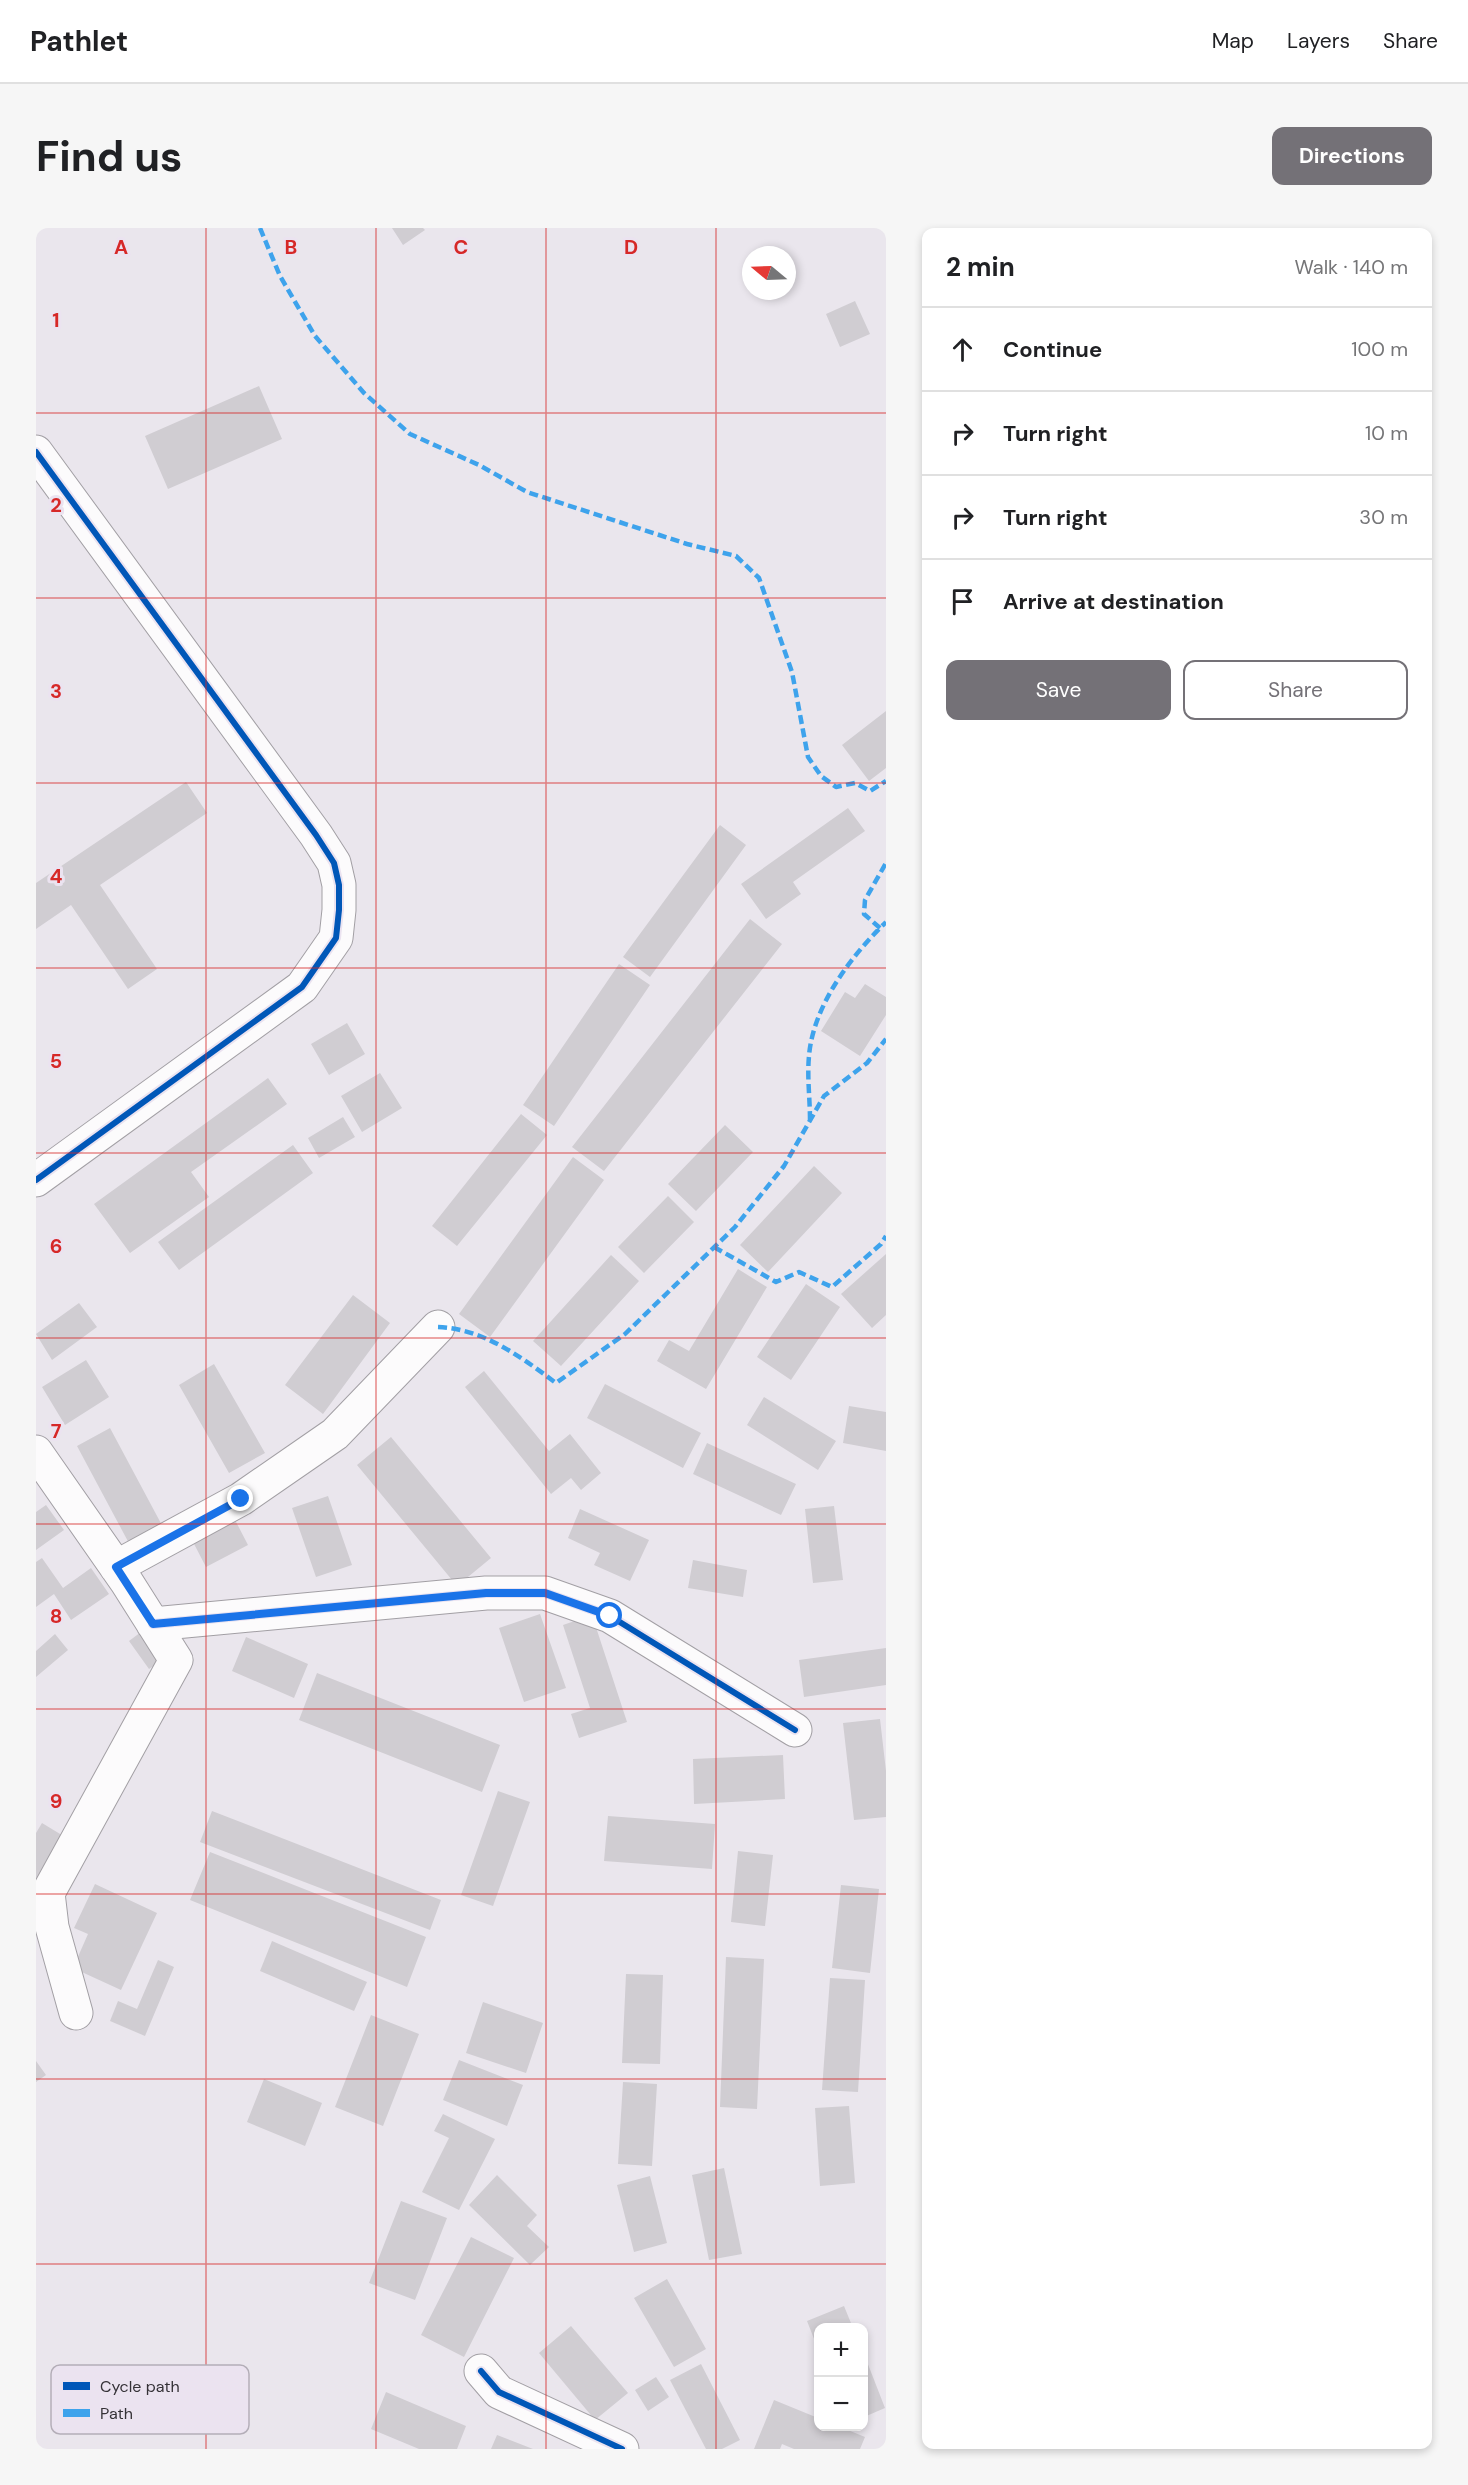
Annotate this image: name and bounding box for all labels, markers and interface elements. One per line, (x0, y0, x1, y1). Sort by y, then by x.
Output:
text: Pathlet (30, 23, 128, 60)
text: Map (1212, 27, 1254, 55)
text: Layers (1287, 27, 1350, 55)
text: Share (1383, 27, 1438, 55)
button: Directions (1272, 127, 1432, 185)
text: Find us (36, 129, 182, 184)
text: A (114, 234, 128, 260)
text: B (285, 234, 297, 260)
text: C (454, 234, 468, 260)
text: D (624, 234, 638, 260)
north arrow (742, 246, 796, 300)
text: 2 min (946, 250, 1015, 284)
text: Walk · 140 m (1294, 254, 1408, 280)
text: 1 (52, 307, 60, 333)
icon: ahead (946, 333, 979, 366)
text: Continue (1003, 335, 1102, 364)
text: 100 m (1351, 336, 1408, 362)
icon: right (946, 417, 979, 450)
text: Turn right (1003, 419, 1108, 448)
text: 10 m (1365, 420, 1408, 446)
text: 2 (50, 492, 62, 518)
icon: right (946, 501, 979, 534)
text: Turn right (1003, 503, 1108, 532)
text: 30 m (1359, 504, 1408, 530)
icon: arrive (946, 585, 979, 618)
text: Arrive at destination (1003, 587, 1224, 616)
button: Save (946, 660, 1171, 720)
button: Share (1183, 660, 1408, 720)
text: 3 (50, 678, 62, 704)
text: 4 (50, 863, 63, 889)
text: 5 (50, 1048, 62, 1074)
text: 6 (50, 1233, 62, 1259)
text: 7 (51, 1418, 62, 1444)
route end (227, 1485, 253, 1511)
route start (596, 1602, 622, 1628)
text: 8 (50, 1603, 62, 1629)
text: 9 (50, 1788, 62, 1814)
map controls (814, 2323, 868, 2431)
button: + (814, 2323, 868, 2377)
legend (51, 2365, 249, 2434)
text: Cycle path (100, 2376, 180, 2397)
button: − (814, 2377, 868, 2431)
text: Path (100, 2403, 133, 2424)

